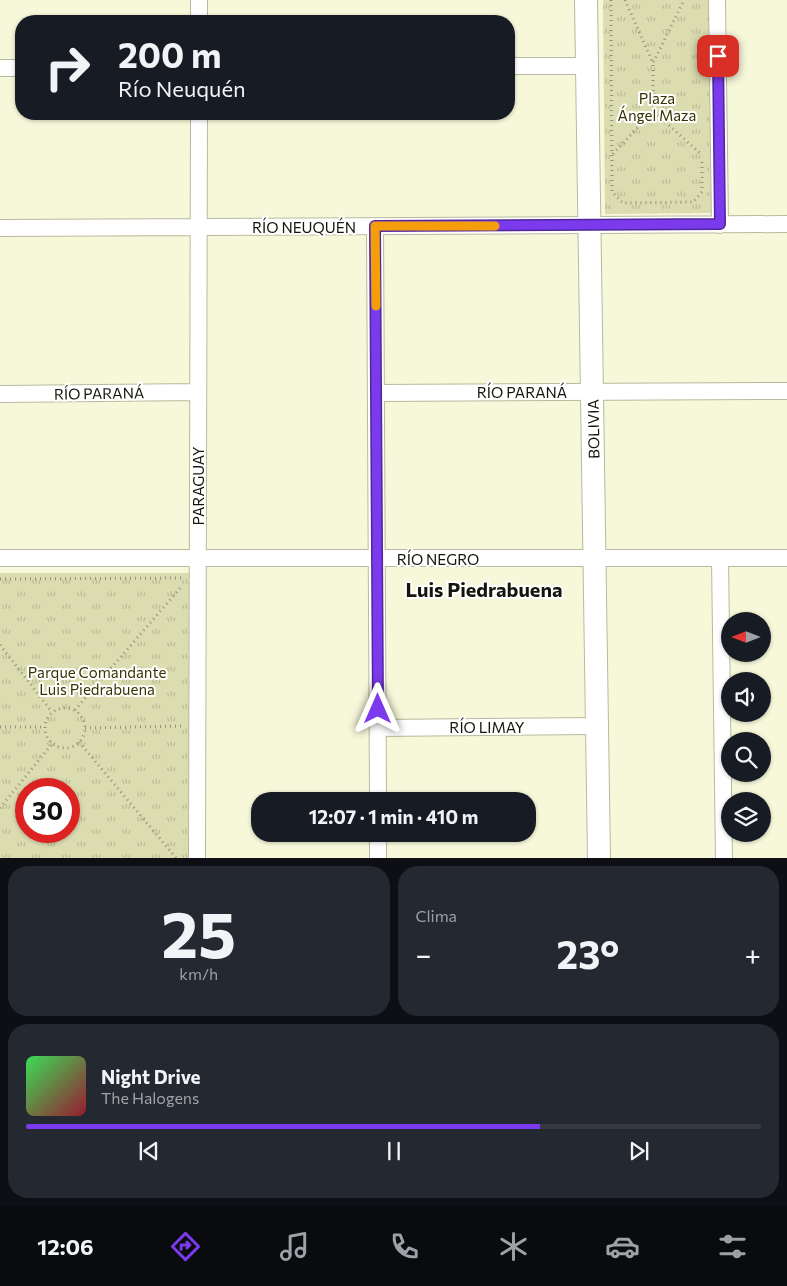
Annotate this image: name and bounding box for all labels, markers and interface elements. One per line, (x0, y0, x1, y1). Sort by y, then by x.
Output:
text: 200 m (118, 32, 221, 75)
icon: right (35, 35, 100, 100)
pin (697, 35, 739, 77)
icon: arrive (704, 42, 732, 70)
text: Río Neuquén (118, 75, 246, 102)
park label: Plaza Ángel Maza (618, 89, 696, 124)
street label: RÍO NEUQUÉN (252, 217, 356, 236)
street label: RÍO PARANÁ (54, 382, 144, 403)
street label: RÍO PARANÁ (477, 382, 567, 401)
street label: BOLIVIA (583, 399, 603, 459)
street label: PARAGUAY (189, 446, 207, 526)
street label: RÍO NEGRO (397, 549, 479, 568)
district label: Luis Piedrabuena (406, 577, 563, 601)
north arrow (721, 612, 771, 662)
map controls (721, 612, 771, 842)
park label: Parque Comandante Luis Piedrabuena (28, 663, 166, 698)
button: sound (721, 672, 771, 722)
position arrow (351, 682, 403, 734)
street label: RÍO LIMAY (449, 717, 525, 736)
button: search (721, 732, 771, 782)
speed limit sign: 30 (15, 778, 80, 843)
button: layers (721, 792, 771, 842)
text: 12:07 · 1 min · 410 m (309, 805, 478, 828)
text: 25 (161, 892, 236, 971)
text: Clima (416, 906, 457, 925)
text: 23° (557, 930, 619, 977)
text: − (416, 937, 431, 971)
text: + (745, 937, 761, 971)
text: km/h (179, 964, 218, 983)
text: Night Drive (101, 1065, 201, 1088)
text: The Halogens (101, 1088, 199, 1107)
icon: previous (135, 1137, 163, 1165)
icon: pause (380, 1137, 408, 1165)
icon: next (625, 1137, 653, 1165)
icon: directions (168, 1229, 203, 1264)
icon: music (277, 1229, 312, 1264)
icon: phone (387, 1229, 422, 1264)
icon: climate (496, 1229, 531, 1264)
icon: car (605, 1229, 640, 1264)
icon: filters (715, 1229, 750, 1264)
text: 12:06 (37, 1233, 94, 1260)

